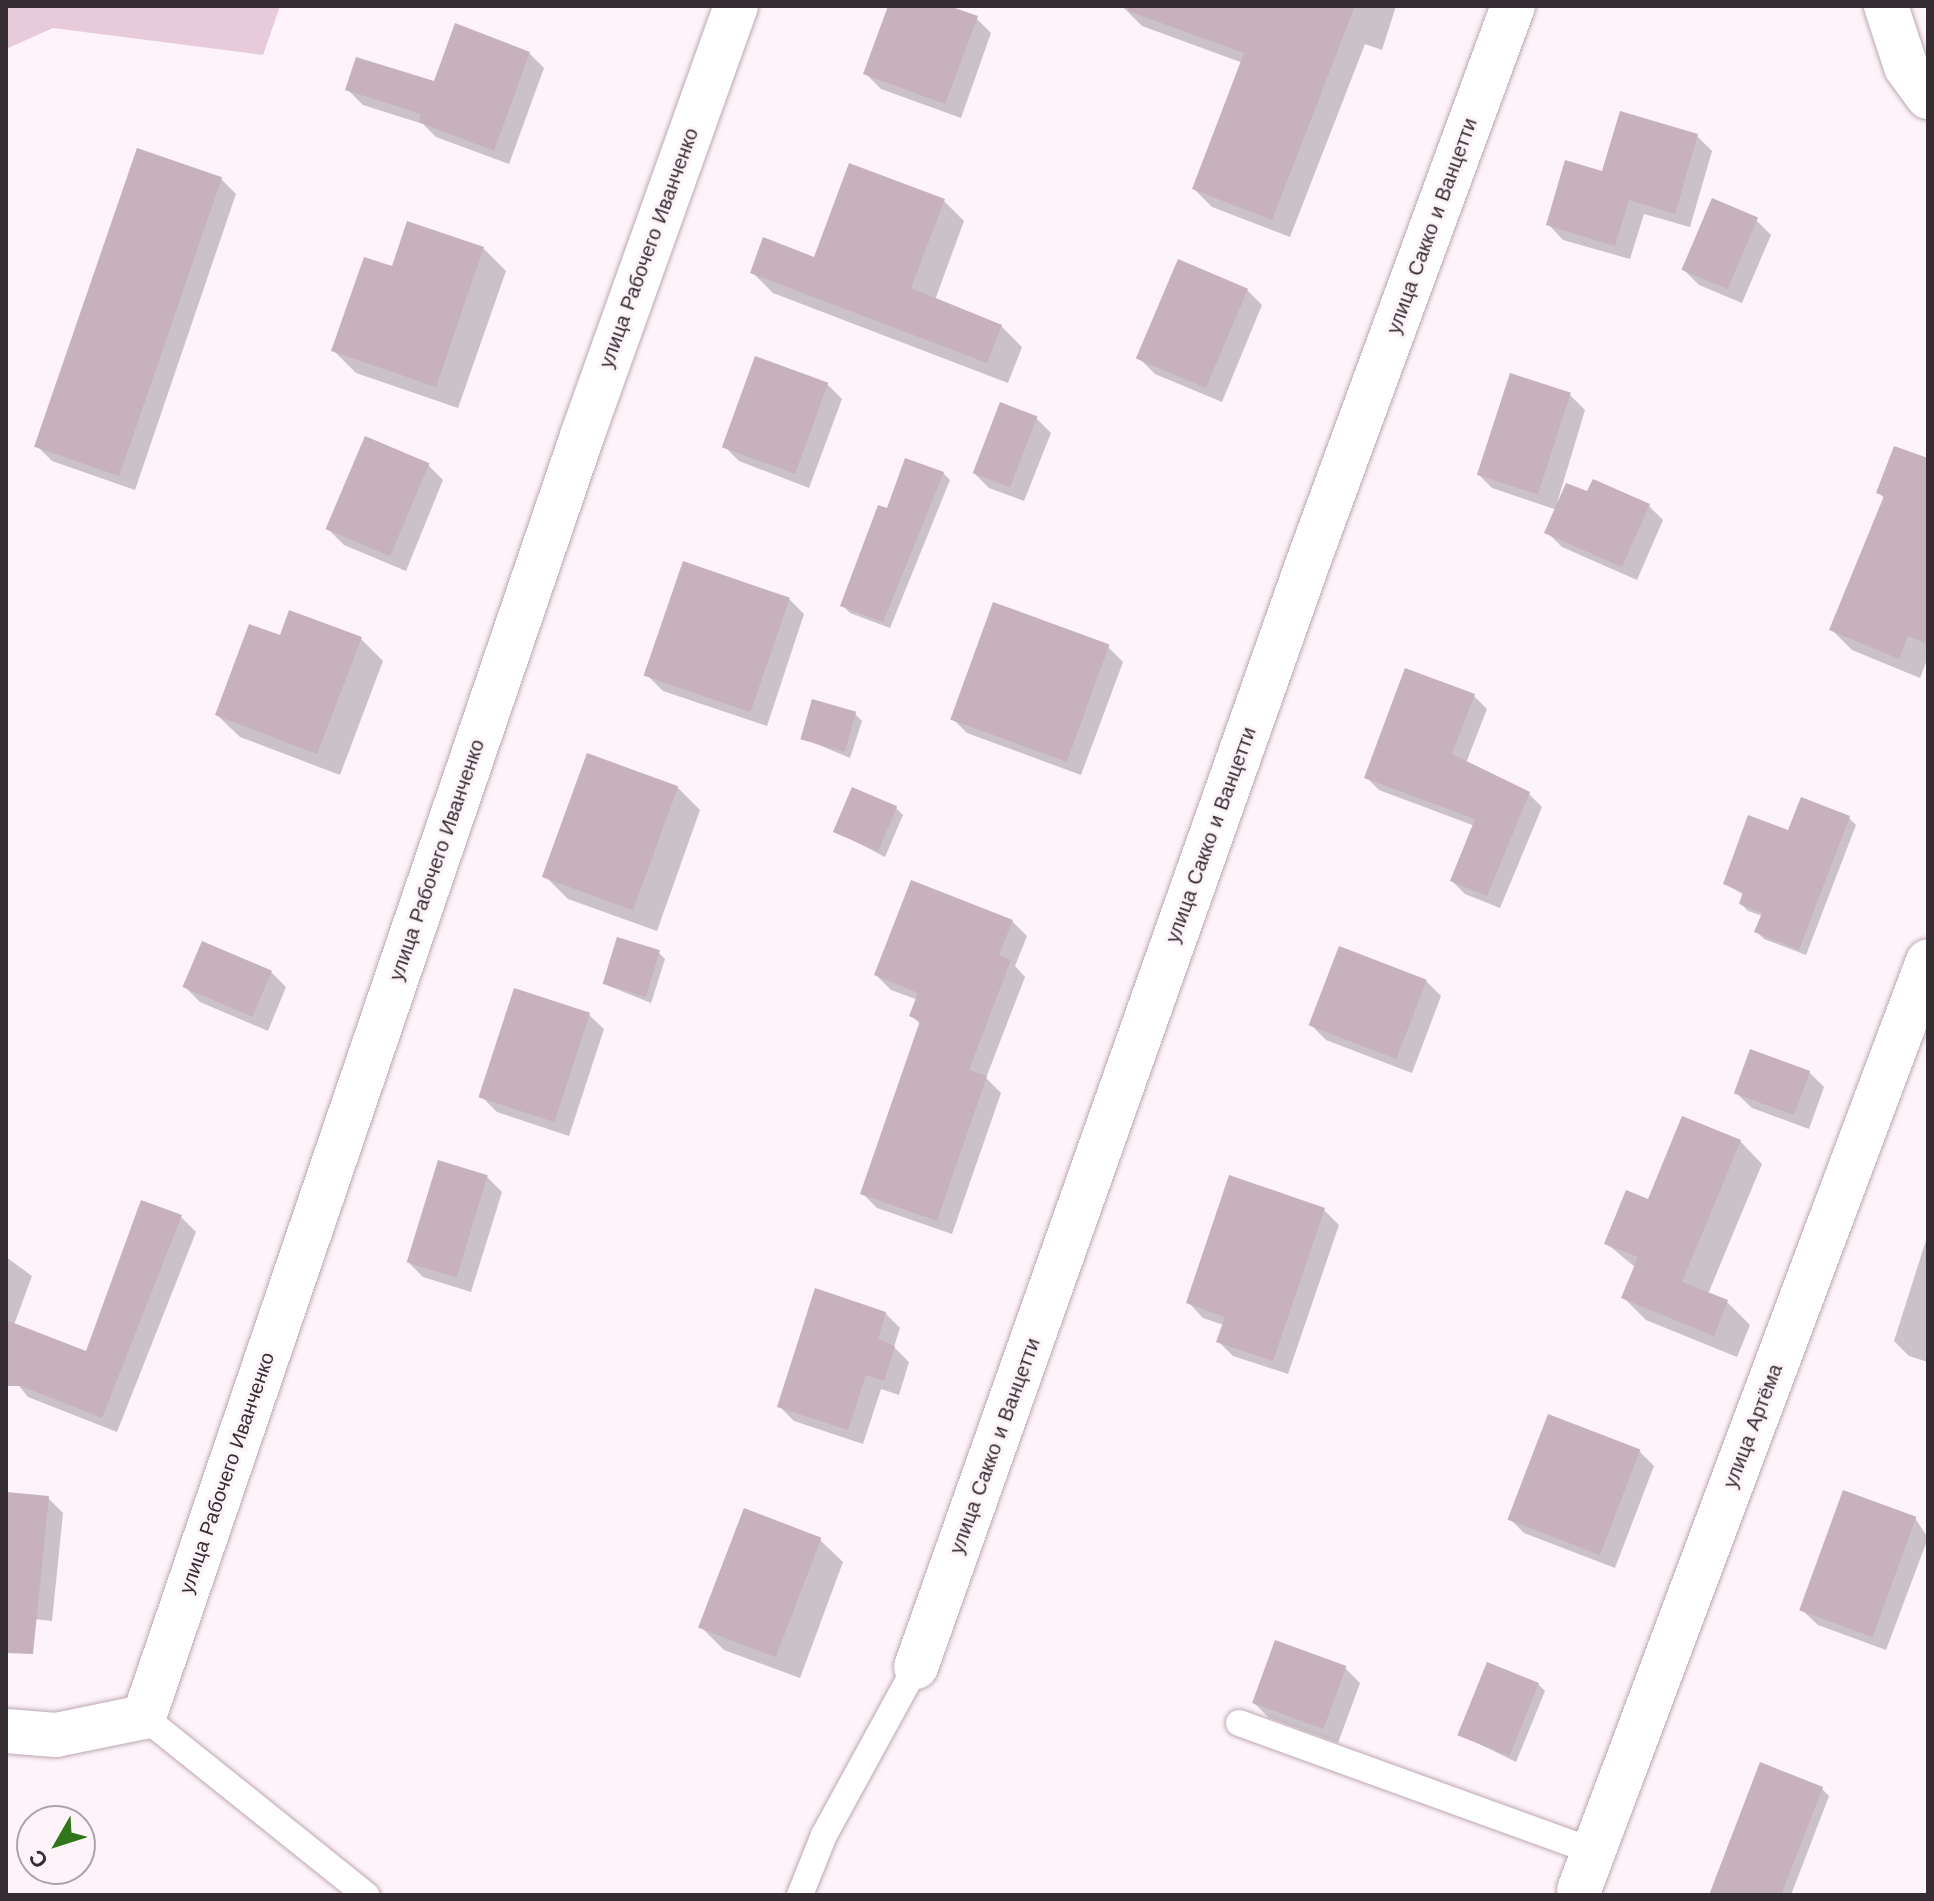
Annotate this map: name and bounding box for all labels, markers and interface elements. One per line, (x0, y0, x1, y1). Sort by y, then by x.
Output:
street label: улица Сакко и Ванцетти (1382, 115, 1482, 337)
street label: улица Рабочего Иванченко (594, 125, 704, 371)
street label: улица Сакко и Ванцетти (1161, 724, 1261, 946)
street label: улица Рабочего Иванченко (384, 736, 490, 984)
street label: улица Сакко и Ванцетти (945, 1335, 1045, 1557)
street label: улица Рабочего Иванченко (174, 1349, 280, 1597)
street label: улица Артёма (1718, 1361, 1788, 1491)
north arrow (16, 1805, 96, 1885)
text: С (24, 1845, 53, 1873)

